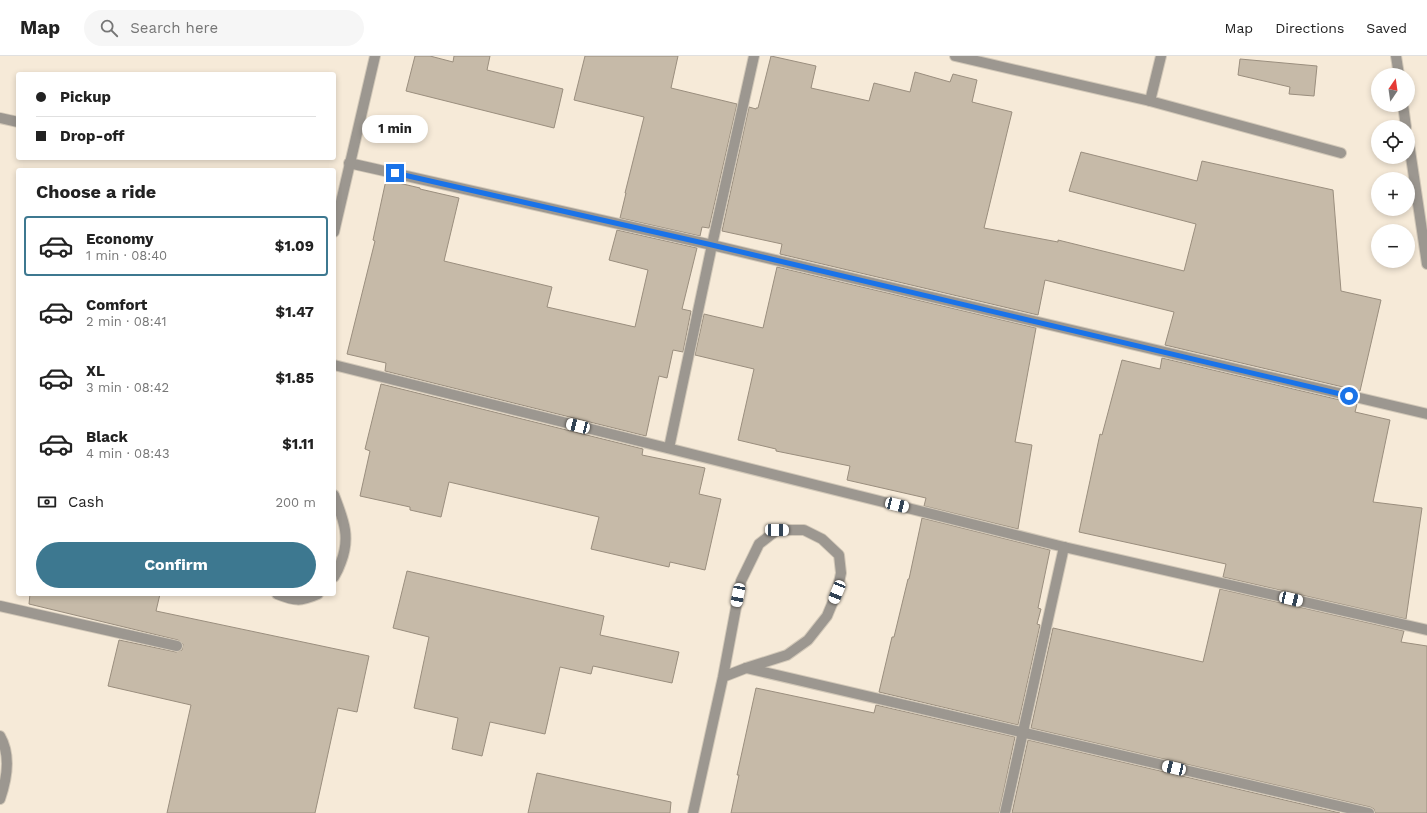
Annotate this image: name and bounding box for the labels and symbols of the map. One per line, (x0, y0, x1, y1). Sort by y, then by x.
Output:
north arrow (1371, 68, 1415, 112)
callout: 1 min (362, 115, 428, 143)
route end (386, 164, 404, 182)
route start (1340, 387, 1358, 405)
car (565, 417, 591, 435)
car (884, 496, 910, 514)
car (765, 524, 789, 536)
car (827, 579, 847, 605)
car (730, 582, 746, 608)
car (1278, 590, 1304, 608)
car (1161, 759, 1187, 777)

